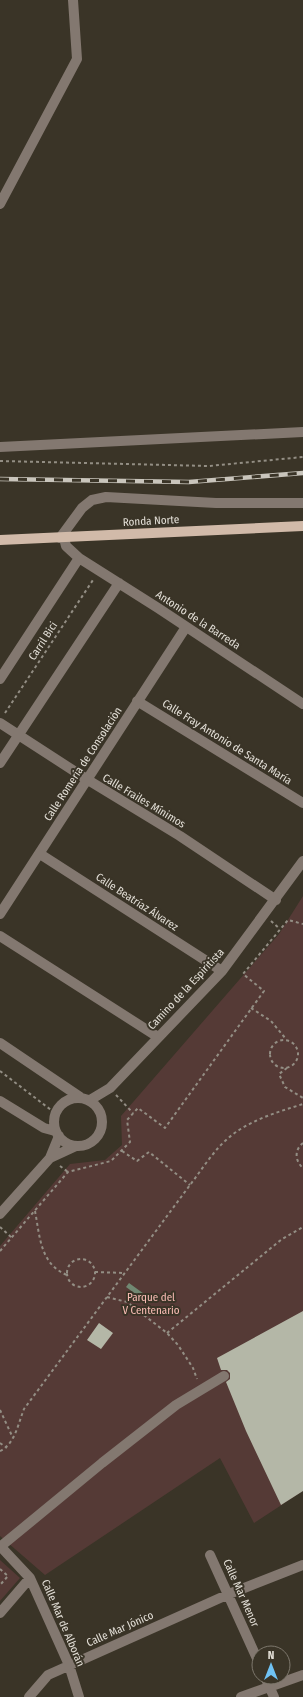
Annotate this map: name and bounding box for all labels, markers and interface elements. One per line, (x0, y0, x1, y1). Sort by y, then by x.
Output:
street label: Ronda Norte (122, 513, 180, 529)
street label: Antonio de la Barreda (153, 588, 243, 652)
street label: Carril Bici (26, 619, 60, 663)
street label: Calle Fray Antonio de Santa María (160, 697, 294, 787)
street label: Calle Romería de Consolación (41, 705, 125, 823)
street label: Calle Frailes Mínimos (100, 771, 188, 831)
street label: Calle Beatríaz Álvarez (93, 870, 182, 934)
street label: Camino de la Espiritista (145, 946, 227, 1032)
park label: Parque del V Centenario (122, 1291, 180, 1317)
street label: Calle Mar Menor (220, 1557, 262, 1629)
street label: Calle Mar de Alborán (39, 1578, 87, 1668)
street label: Calle Mar Jónico (85, 1608, 156, 1650)
north arrow (251, 1645, 291, 1685)
text: N (268, 1649, 274, 1662)

